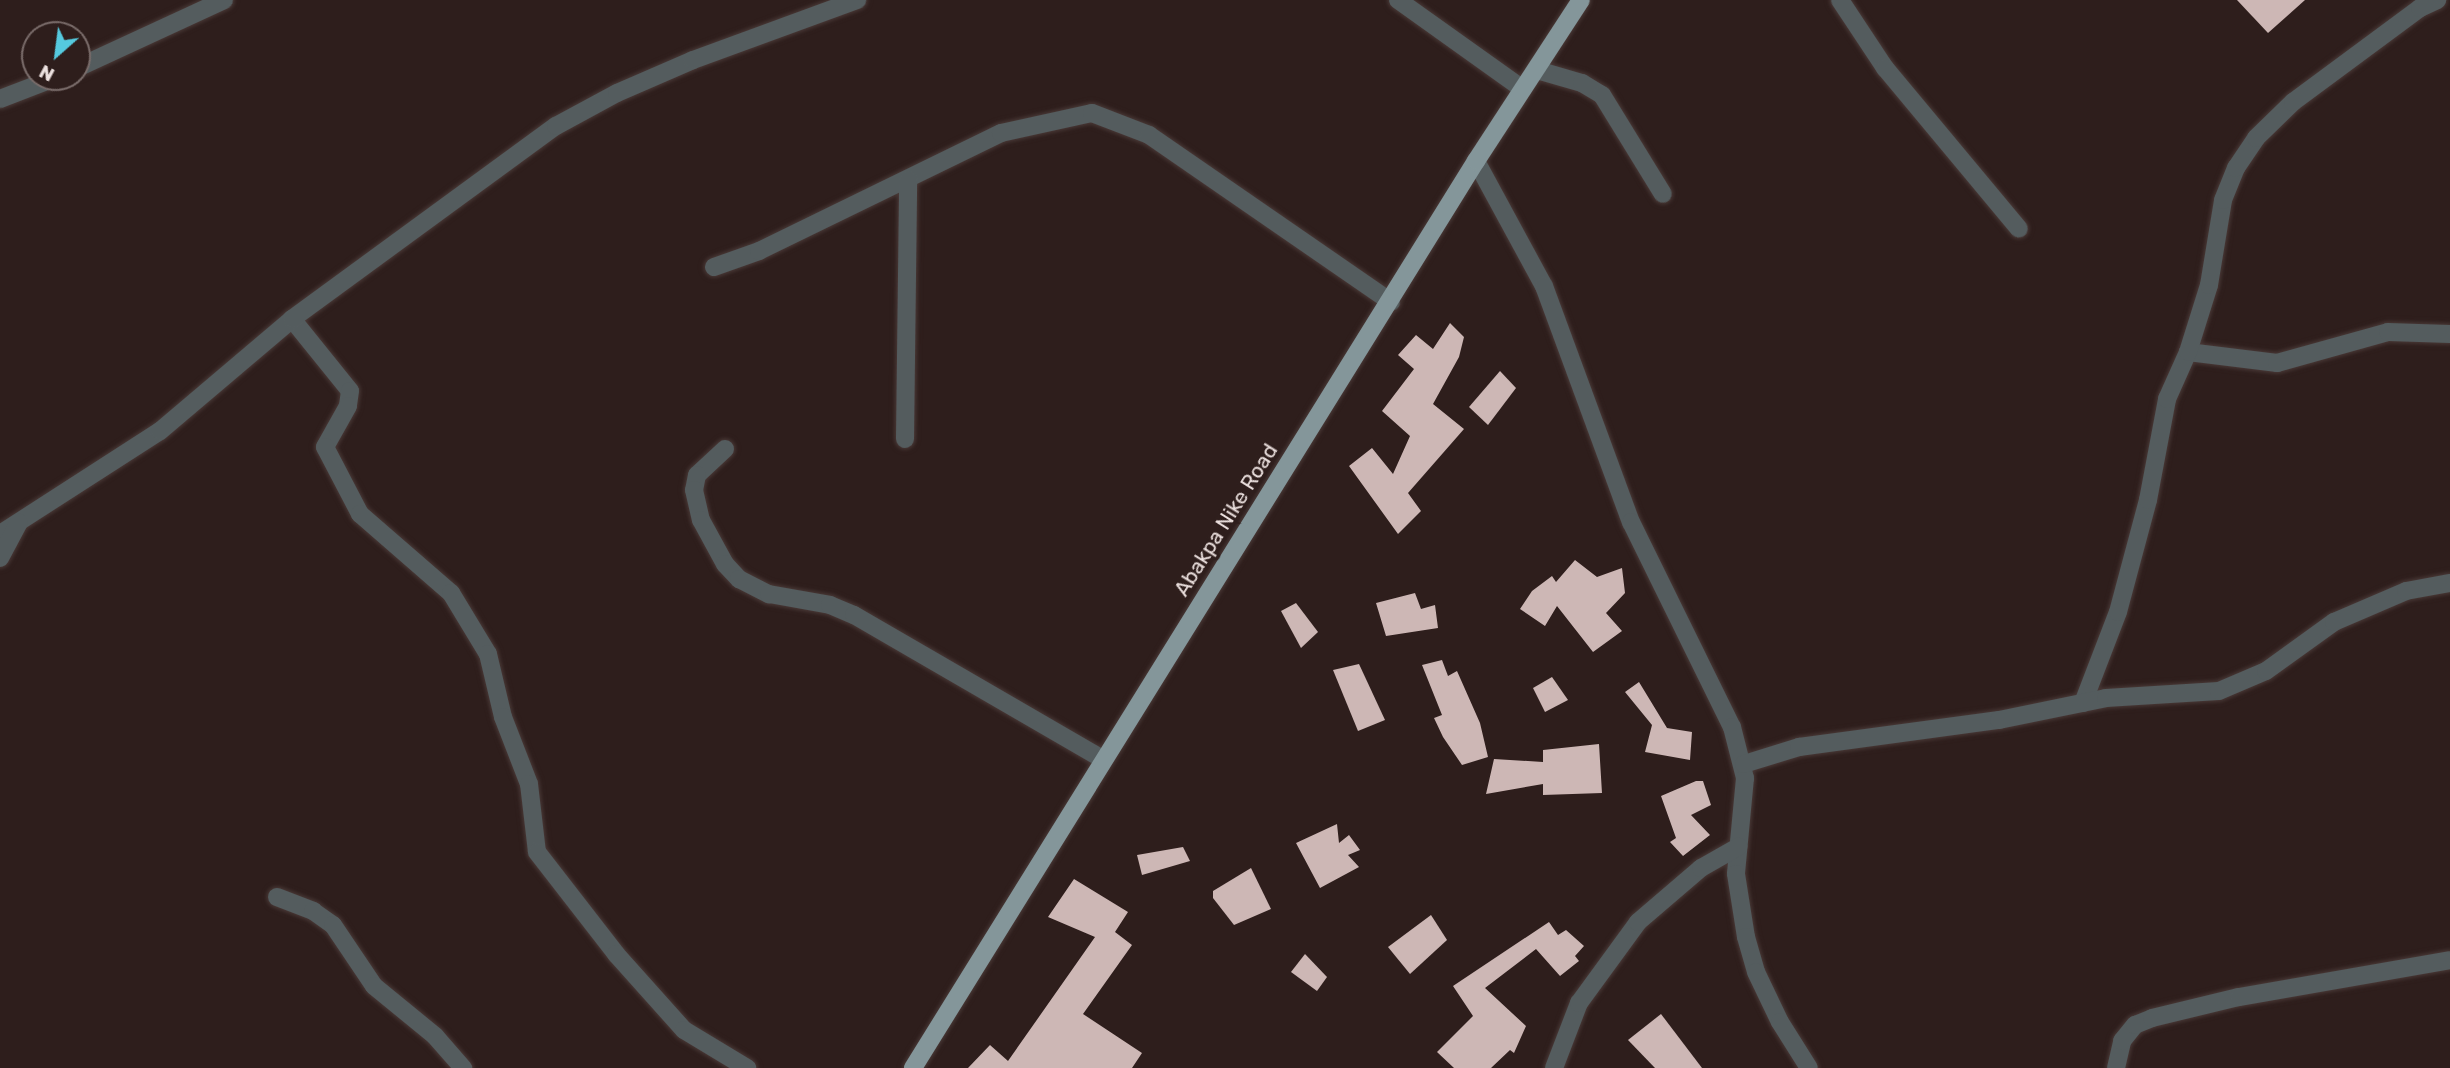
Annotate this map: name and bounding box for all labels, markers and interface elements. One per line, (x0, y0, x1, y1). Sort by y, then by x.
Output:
north arrow (21, 21, 91, 91)
text: N (35, 60, 58, 87)
street label: Abakpa Nike Road (1169, 439, 1283, 601)

